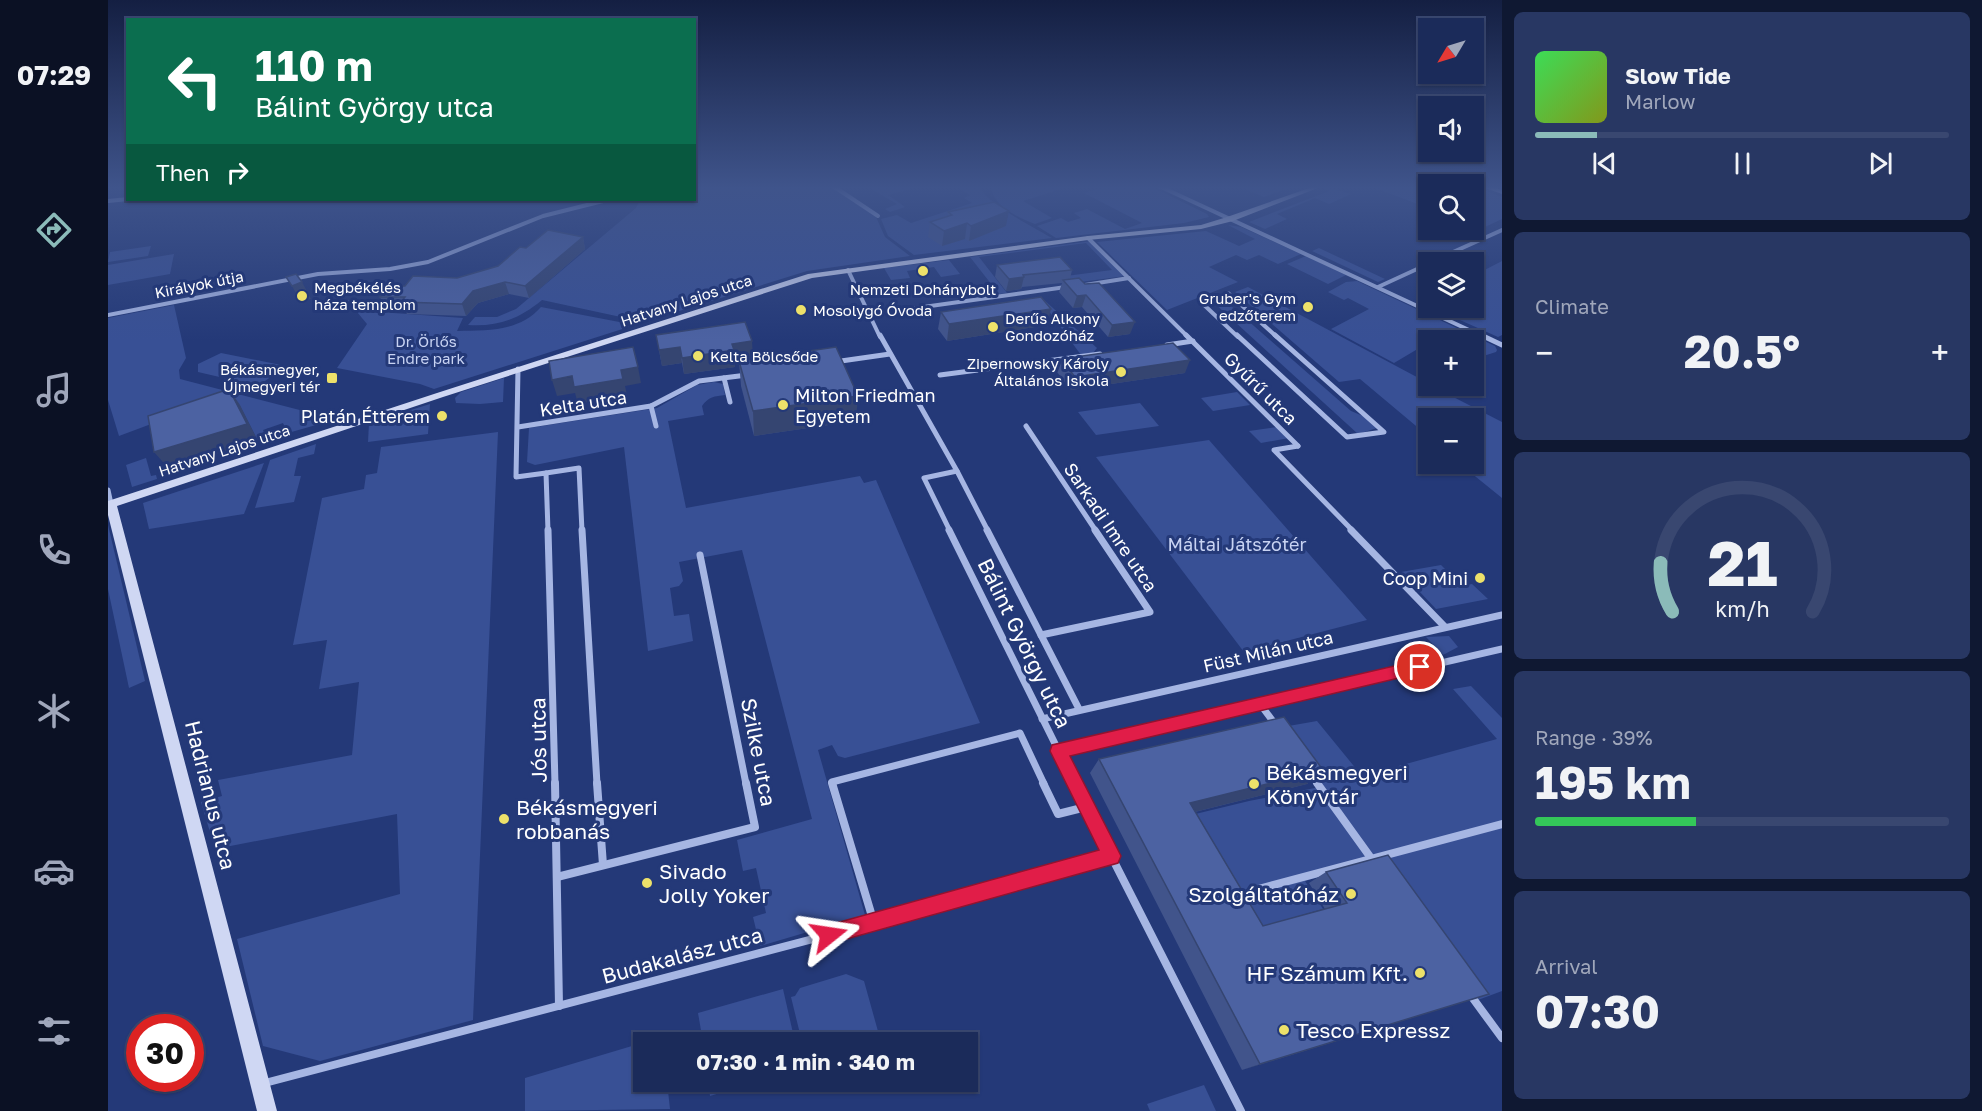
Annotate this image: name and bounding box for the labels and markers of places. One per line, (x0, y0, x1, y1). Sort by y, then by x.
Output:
marker: Nemzeti Dohánybolt (916, 264, 930, 278)
place label: Megbékélés háza templom (314, 278, 416, 313)
place label: Nemzeti Dohánybolt (850, 280, 996, 298)
marker: Megbékélés háza templom (295, 289, 309, 303)
place label: Gruber's Gym edzőterem (1199, 289, 1296, 324)
marker: Gruber's Gym edzőterem (1301, 300, 1315, 314)
place label: Mosolygó Óvoda (813, 301, 932, 319)
marker: Mosolygó Óvoda (794, 303, 808, 317)
place label: Derűs Alkony Gondozóház (1005, 309, 1100, 344)
marker: Derűs Alkony Gondozóház (986, 320, 1000, 334)
place label: Kelta Bölcsőde (710, 347, 819, 365)
marker: Kelta Bölcsőde (691, 349, 705, 363)
place label: Zipernowsky Károly Általános Iskola (967, 354, 1110, 389)
place label: Békásmegyer, Újmegyeri tér (220, 360, 320, 395)
marker: Zipernowsky Károly Általános Iskola (1114, 365, 1128, 379)
marker: Békásmegyer, Újmegyeri tér (325, 371, 339, 385)
place label: Milton Friedman Egyetem (795, 384, 936, 427)
marker: Milton Friedman Egyetem (776, 398, 790, 412)
place label: Platán Étterem (301, 405, 430, 427)
marker: Platán Étterem (435, 409, 449, 423)
place label: Coop Mini (1382, 567, 1468, 589)
marker: Coop Mini (1473, 571, 1487, 585)
pin (1394, 641, 1445, 692)
place label: Békásmegyeri Könyvtár (1266, 759, 1408, 809)
marker: Békásmegyeri Könyvtár (1247, 777, 1261, 791)
place label: Békásmegyeri robbanás (516, 794, 658, 844)
marker: Békásmegyeri robbanás (497, 812, 511, 826)
place label: Sivado Jolly Yoker (659, 858, 769, 908)
marker: Sivado Jolly Yoker (640, 876, 654, 890)
place label: Szolgáltatóház (1188, 881, 1339, 907)
marker: Szolgáltatóház (1344, 887, 1358, 901)
place label: HF Számum Kft. (1247, 960, 1408, 986)
marker: HF Számum Kft. (1413, 966, 1427, 980)
place label: Tesco Expressz (1296, 1017, 1450, 1043)
marker: Tesco Expressz (1277, 1023, 1291, 1037)

